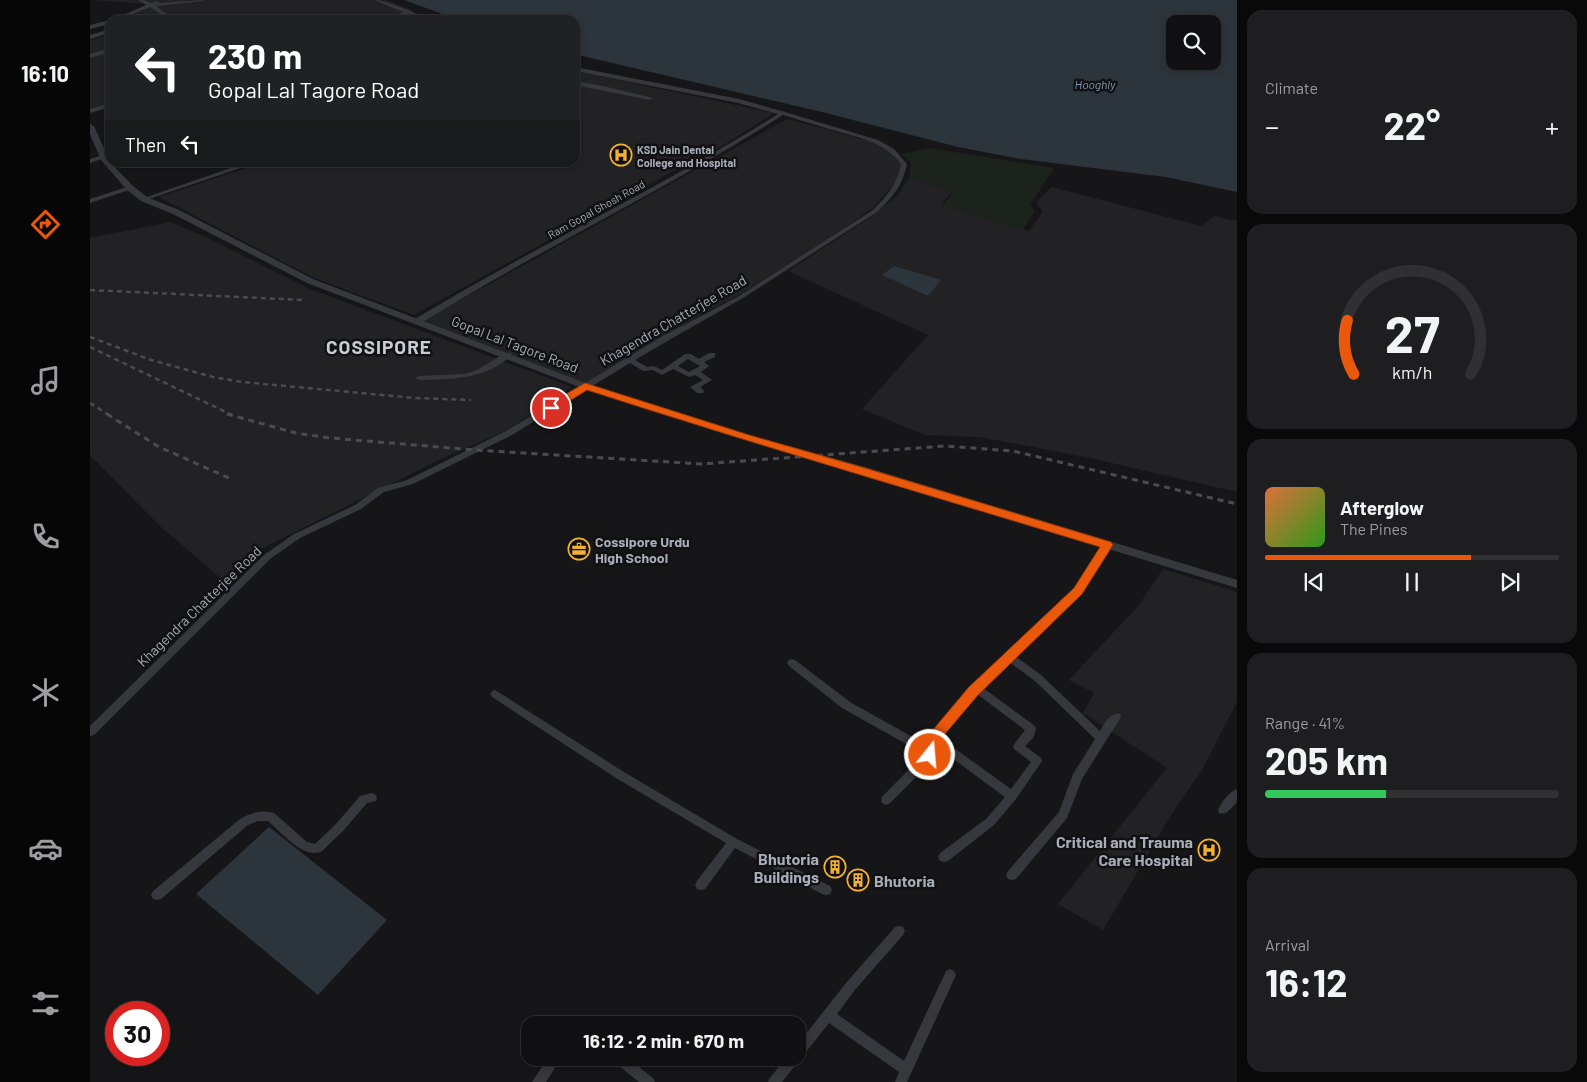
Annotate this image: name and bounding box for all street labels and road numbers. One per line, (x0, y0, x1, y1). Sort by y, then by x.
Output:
street label: Ram Gopal Ghosh Road (545, 177, 647, 241)
street label: Khagendra Chatterjee Road (597, 271, 749, 369)
street label: Gopal Lal Tagore Road (449, 312, 581, 376)
street label: Khagendra Chatterjee Road (133, 542, 265, 670)

